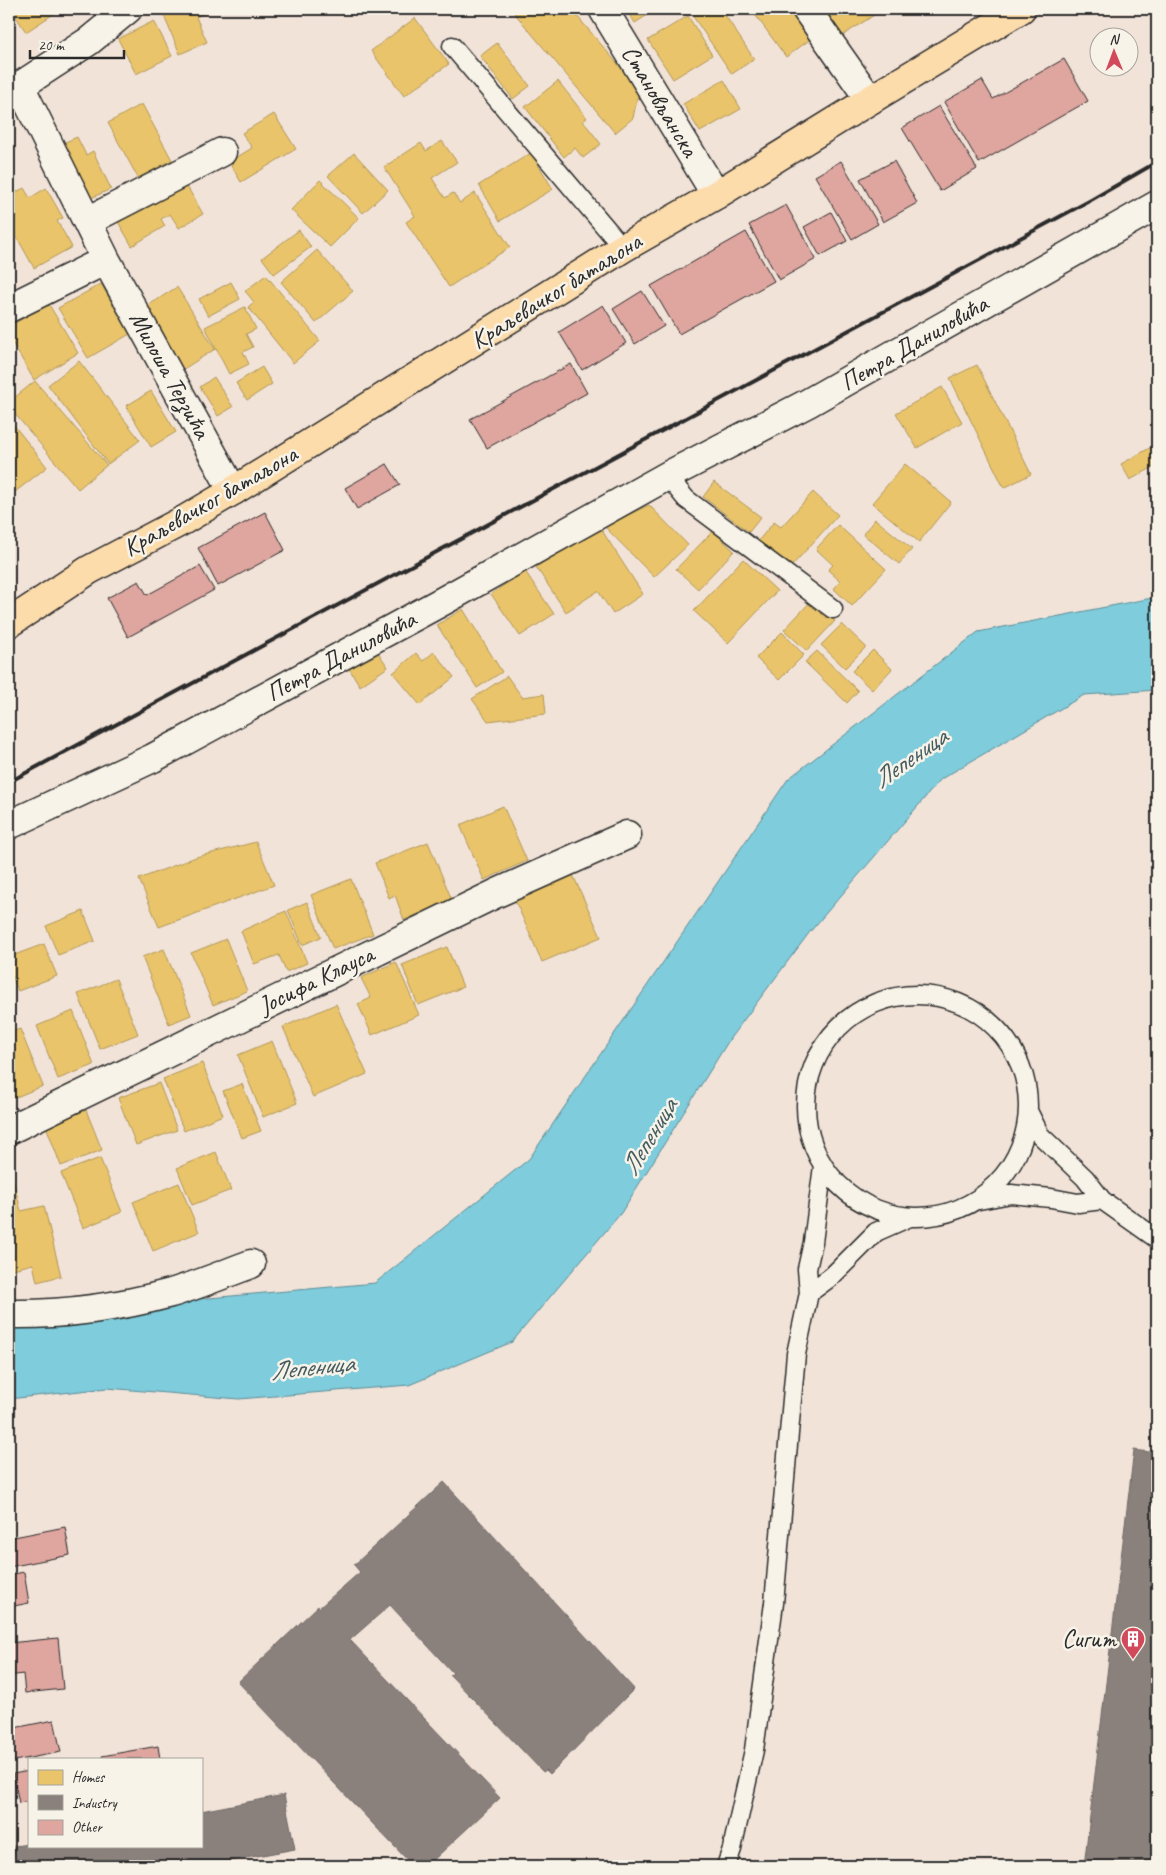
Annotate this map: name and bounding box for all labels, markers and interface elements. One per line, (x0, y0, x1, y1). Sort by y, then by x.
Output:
scale bar (30, 28, 124, 60)
north arrow (1088, 28, 1138, 78)
text: N (1109, 31, 1121, 48)
text: 20 m (38, 36, 65, 55)
street label: Становљанска (614, 39, 707, 164)
street label: Краљевачког батаљона (464, 224, 649, 356)
street label: Петра Даниловића (834, 287, 995, 398)
street label: Милоша Терзића (121, 306, 219, 447)
street label: Краљевачког батаљона (117, 437, 305, 564)
street label: Петра Даниловића (261, 602, 423, 709)
water label: Лепеница (866, 719, 956, 796)
street label: Јосифа Клауса (252, 937, 381, 1022)
water label: Лепеница (613, 1090, 686, 1181)
water label: Лепеница (269, 1346, 358, 1388)
place label: Сигит (1062, 1623, 1118, 1655)
building icon: Сигит (1120, 1626, 1146, 1660)
legend (28, 1758, 202, 1848)
text: Homes (72, 1768, 106, 1787)
text: Industry (72, 1794, 119, 1813)
text: Other (72, 1818, 103, 1837)

